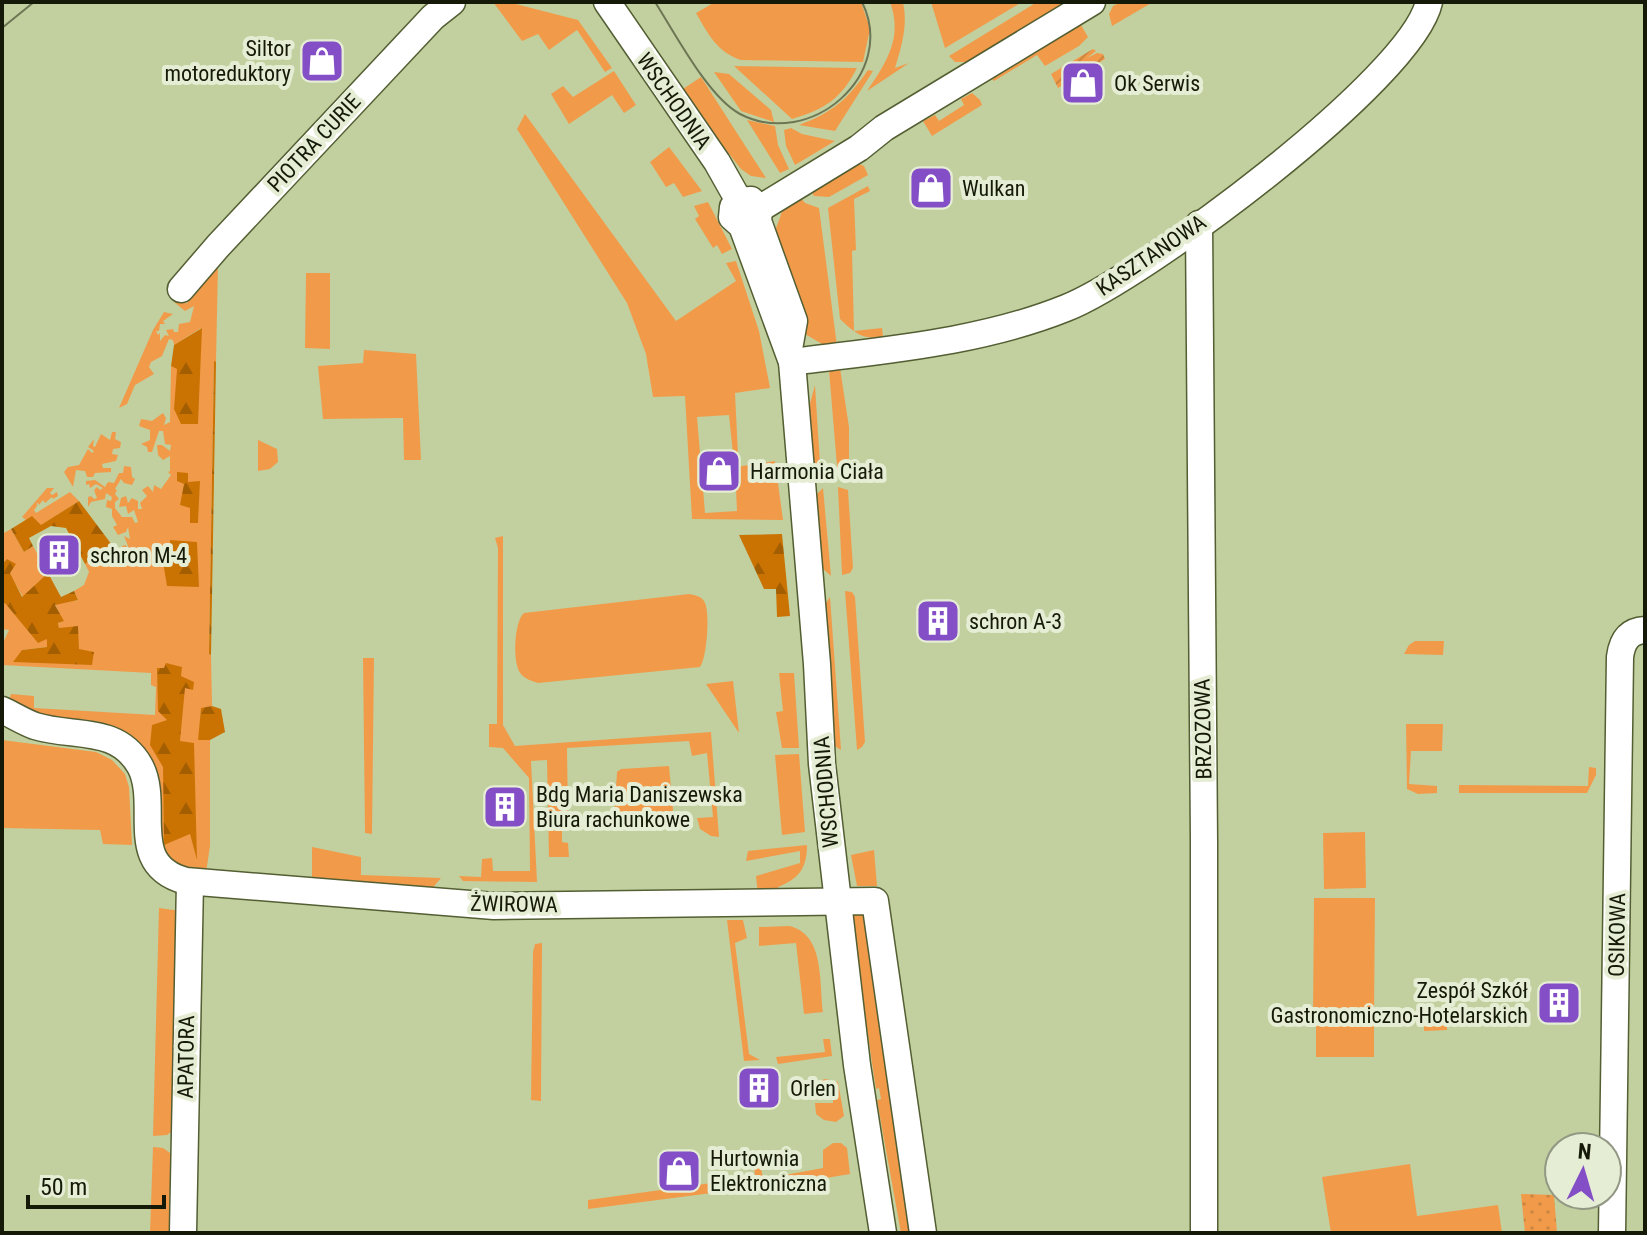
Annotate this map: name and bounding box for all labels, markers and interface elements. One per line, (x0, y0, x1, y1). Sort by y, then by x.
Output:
place label: Siltor motoreduktory (164, 36, 291, 86)
shop icon: Siltor motoreduktory (298, 37, 346, 85)
street label: WSCHODNIA (632, 48, 717, 154)
shop icon: Ok Serwis (1059, 59, 1107, 107)
place label: Ok Serwis (1114, 71, 1200, 96)
street label: PIOTRA CURIE (262, 89, 366, 197)
shop icon: Wulkan (907, 164, 955, 212)
place label: Wulkan (962, 176, 1025, 201)
street label: KASZTANOWA (1091, 209, 1211, 301)
shop icon: Harmonia Ciała (695, 447, 743, 495)
place label: Harmonia Ciała (750, 459, 884, 484)
building icon: schron M-4 (35, 531, 83, 579)
place label: schron M-4 (90, 543, 187, 568)
building icon: schron A-3 (914, 597, 962, 645)
place label: schron A-3 (969, 609, 1062, 634)
street label: BRZOZOWA (1190, 678, 1216, 780)
street label: WSCHODNIA (809, 735, 843, 849)
place label: Bdg Maria Daniszewska Biura rachunkowe (536, 782, 743, 832)
building icon: Bdg Maria Daniszewska Biura rachunkowe (481, 783, 529, 831)
street label: ŻWIROWA (470, 891, 558, 917)
street label: OSIKOWA (1604, 892, 1630, 977)
place label: Zespół Szkół Gastronomiczno-Hotelarskich (1271, 978, 1528, 1028)
building icon: Zespół Szkół Gastronomiczno-Hotelarskich (1535, 979, 1583, 1027)
street label: APATORA (173, 1015, 199, 1099)
building icon: Orlen (735, 1064, 783, 1112)
place label: Orlen (790, 1076, 836, 1101)
north arrow (1543, 1131, 1623, 1211)
text: N (1577, 1139, 1593, 1165)
place label: Hurtownia Elektroniczna (710, 1146, 827, 1196)
shop icon: Hurtownia Elektroniczna (655, 1147, 703, 1195)
scale bar (28, 1159, 164, 1209)
text: 50 m (40, 1173, 87, 1201)

